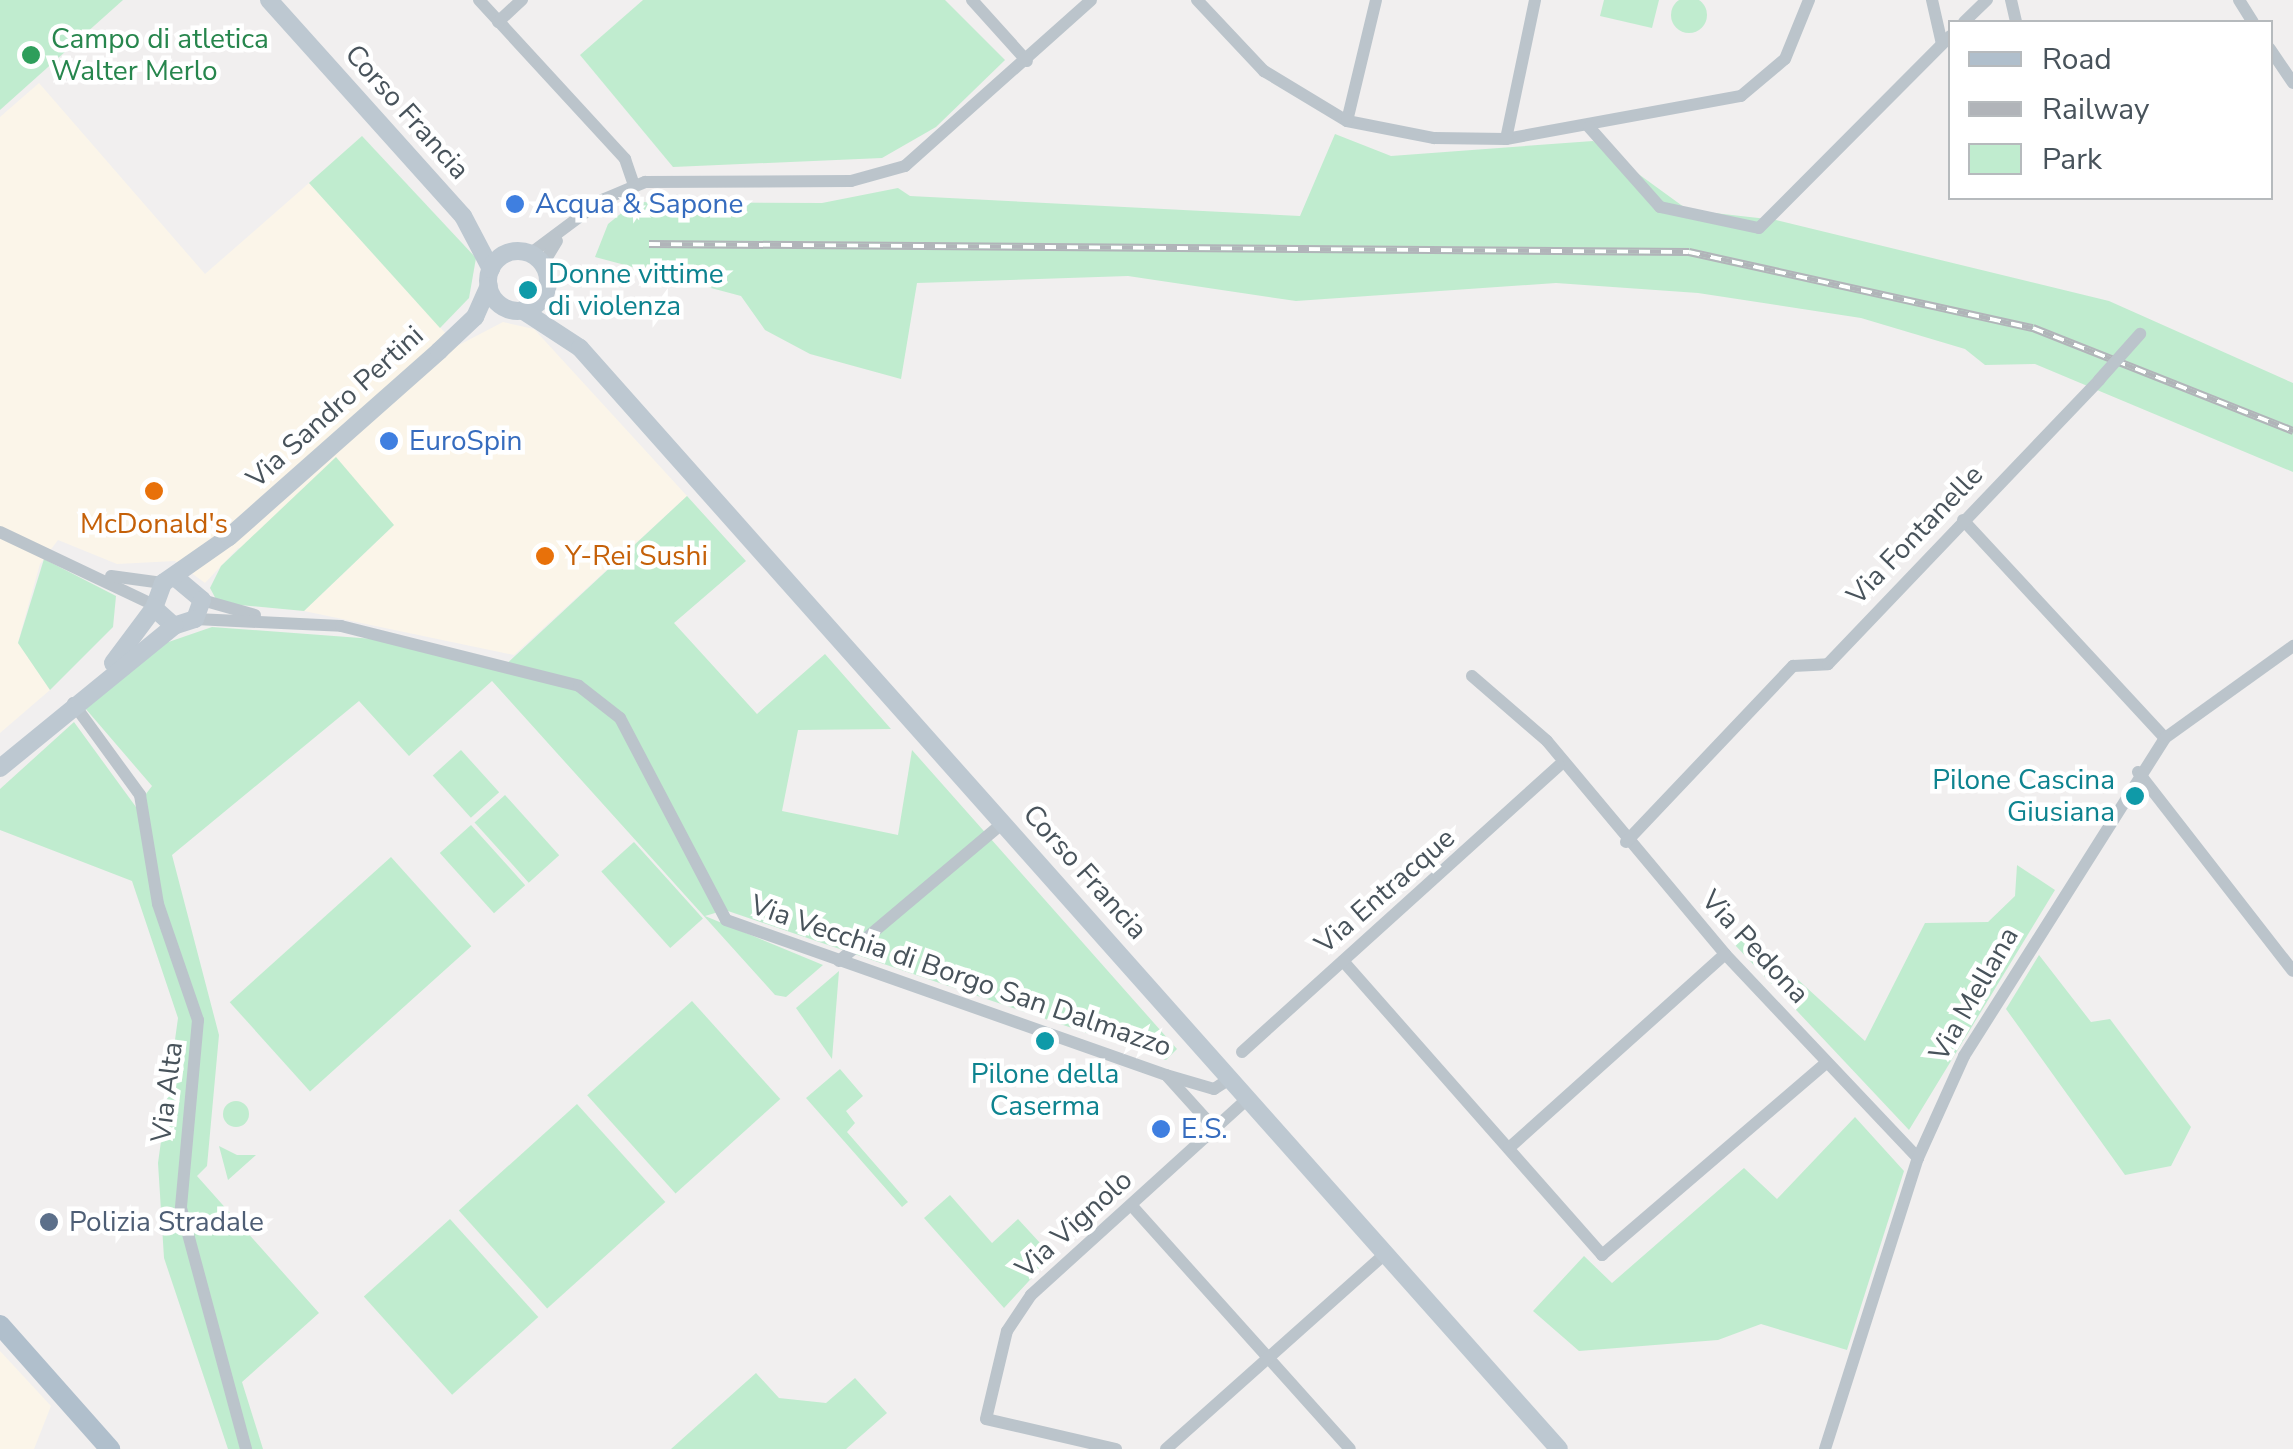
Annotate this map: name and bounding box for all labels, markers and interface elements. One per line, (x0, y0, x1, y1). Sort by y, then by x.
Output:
legend (1948, 20, 2273, 200)
place label: Campo di atletica Walter Merlo (51, 22, 269, 88)
street label: Corso Francia (338, 38, 476, 186)
text: Road (2042, 39, 2112, 80)
marker: Campo di atletica Walter Merlo (20, 44, 42, 66)
text: Railway (2042, 89, 2150, 130)
text: Park (2042, 139, 2102, 180)
place label: Acqua & Sapone (535, 187, 743, 221)
marker: Acqua & Sapone (504, 193, 526, 215)
place label: Donne vittime di violenza (548, 257, 724, 323)
marker: Donne vittime di violenza (517, 279, 539, 301)
street label: Via Sandro Pertini (240, 319, 430, 495)
place label: EuroSpin (409, 424, 522, 458)
marker: EuroSpin (378, 430, 400, 452)
street label: Via Fontanelle (1840, 458, 1990, 612)
marker: McDonald's (143, 480, 165, 502)
place label: McDonald's (80, 507, 228, 541)
place label: Y-Rei Sushi (565, 539, 708, 573)
marker: Y-Rei Sushi (534, 545, 556, 567)
place label: Pilone Cascina Giusiana (1932, 763, 2115, 829)
marker: Pilone Cascina Giusiana (2124, 785, 2146, 807)
street label: Corso Francia (1016, 798, 1154, 946)
street label: Via Entracque (1308, 821, 1462, 961)
street label: Via Pedona (1694, 883, 1816, 1011)
street label: Via Vecchia di Borgo San Dalmazzo (746, 888, 1176, 1064)
street label: Via Mellana (1922, 921, 2026, 1067)
marker: Pilone della Caserma (1034, 1030, 1056, 1052)
street label: Via Alta (144, 1040, 190, 1144)
place label: Pilone della Caserma (971, 1057, 1119, 1123)
place label: E.S. (1181, 1112, 1228, 1146)
marker: E.S. (1150, 1118, 1172, 1140)
street label: Via Vignolo (1009, 1163, 1139, 1285)
place label: Polizia Stradale (69, 1205, 264, 1239)
marker: Polizia Stradale (38, 1211, 60, 1233)

